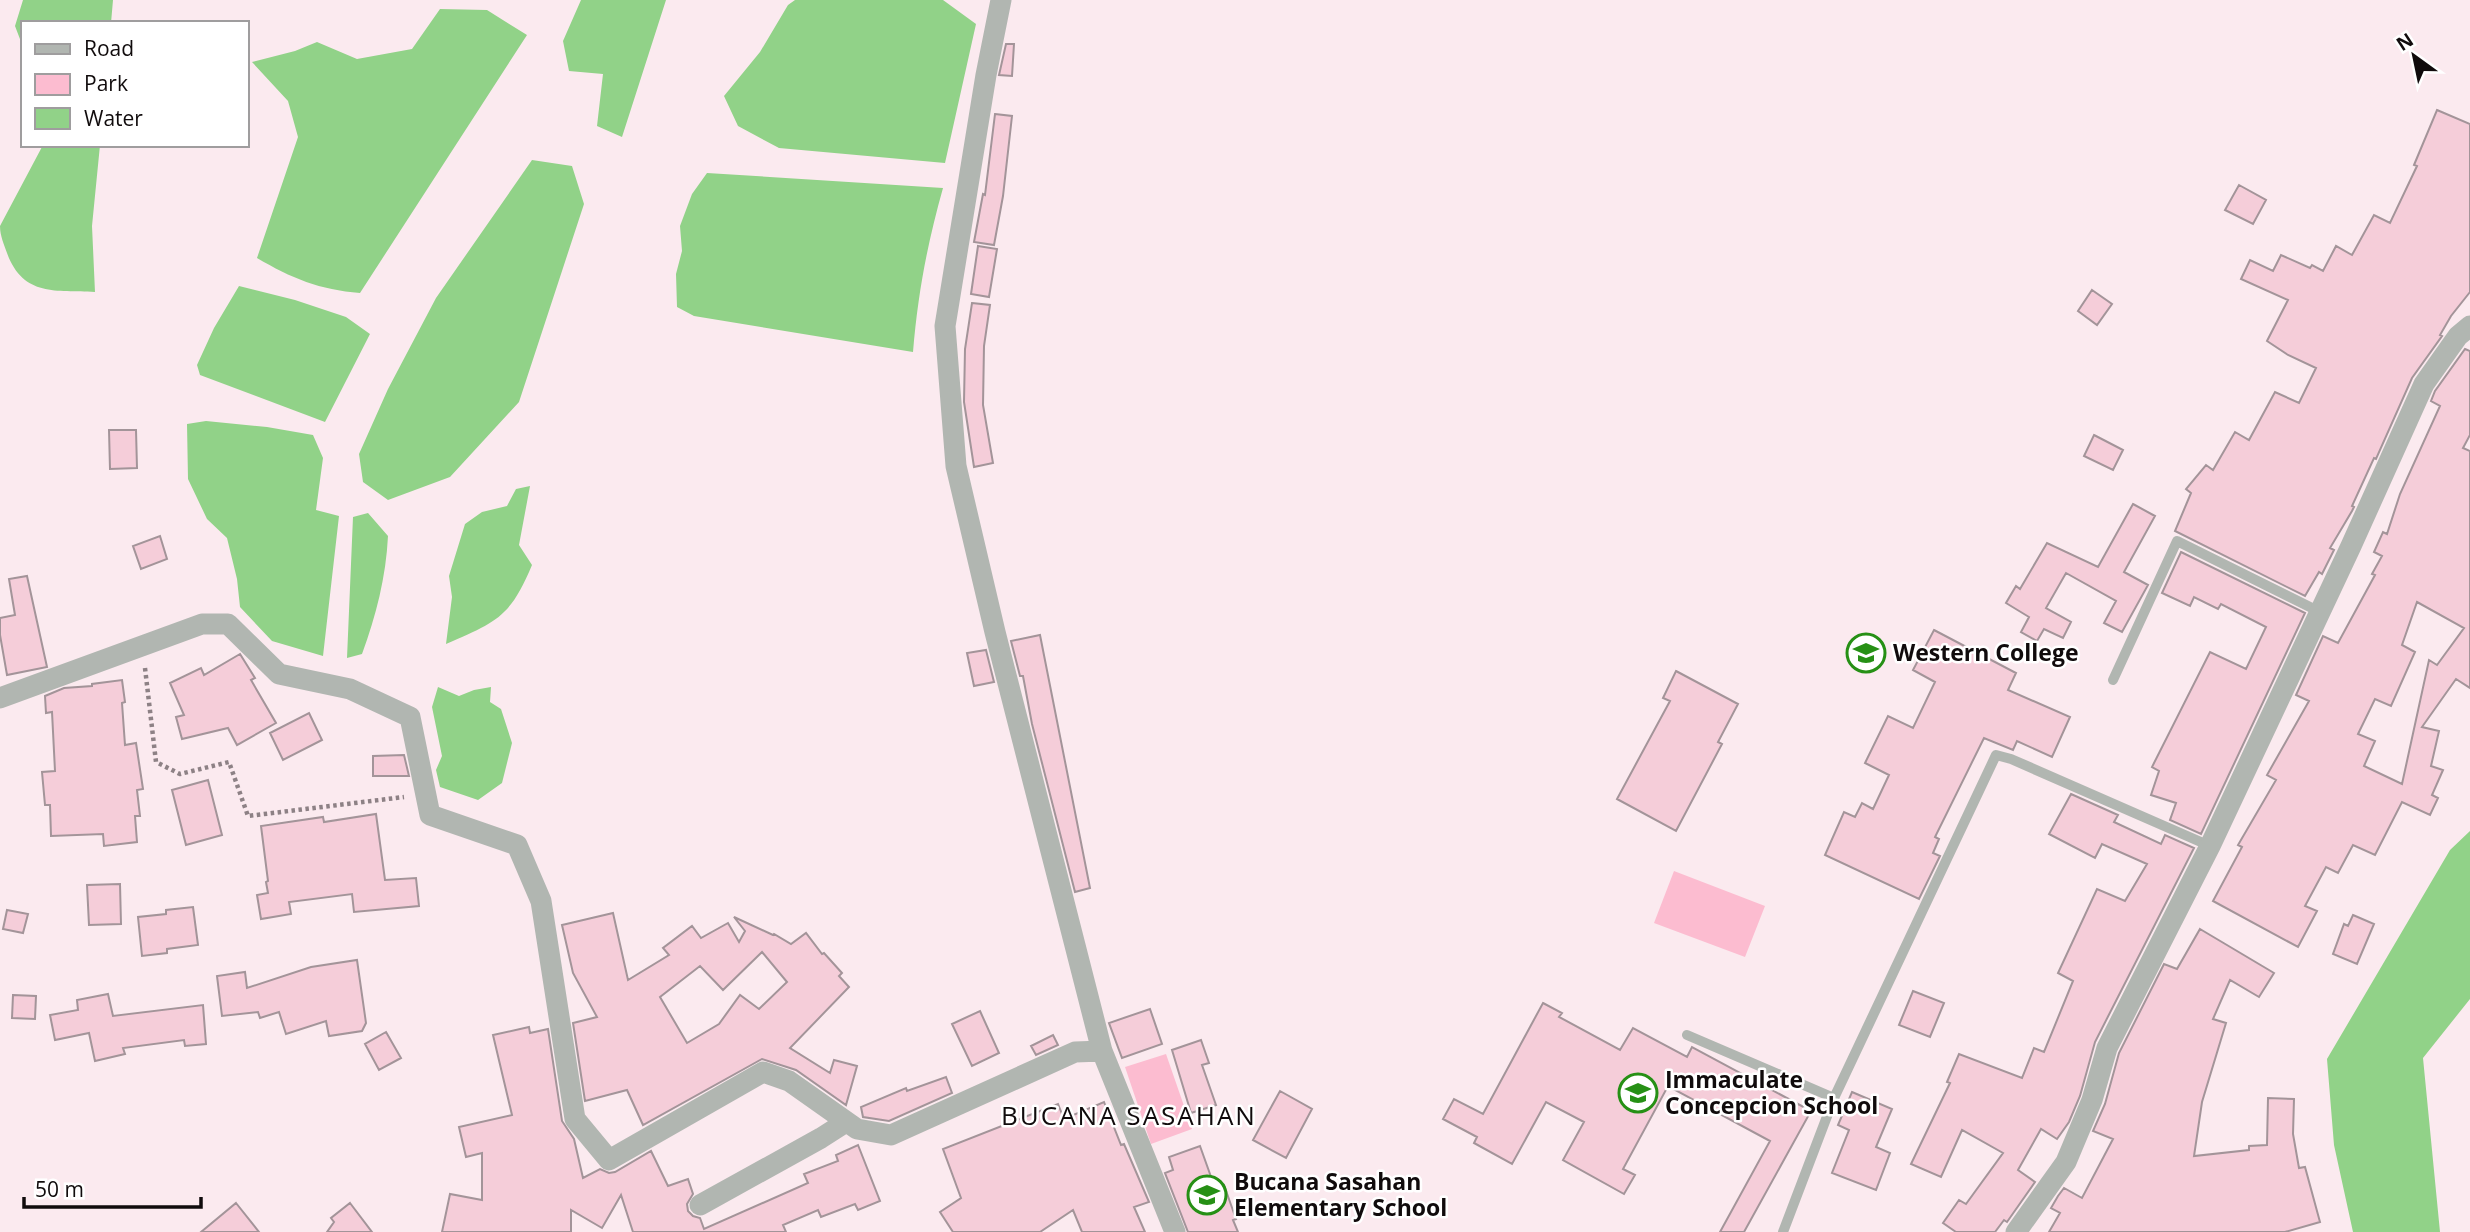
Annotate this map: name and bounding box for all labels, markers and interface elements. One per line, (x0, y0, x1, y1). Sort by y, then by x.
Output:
legend (21, 21, 248, 147)
north arrow (2379, 21, 2449, 91)
text: N (2391, 27, 2418, 57)
text: Road (84, 34, 134, 62)
text: Park (84, 69, 128, 97)
text: Water (84, 104, 143, 132)
school or university icon: Western College (1845, 632, 1887, 674)
place label: Western College (1893, 636, 2078, 668)
place label: Immaculate Concepcion School (1665, 1063, 1878, 1121)
school or university icon: Immaculate Concepcion School (1617, 1072, 1659, 1114)
district label: BUCANA SASAHAN (1001, 1097, 1257, 1133)
place label: Bucana Sasahan Elementary School (1234, 1165, 1447, 1223)
scale bar (24, 1166, 201, 1210)
school or university icon: Bucana Sasahan Elementary School (1186, 1174, 1228, 1216)
text: 50 m (35, 1175, 84, 1203)

